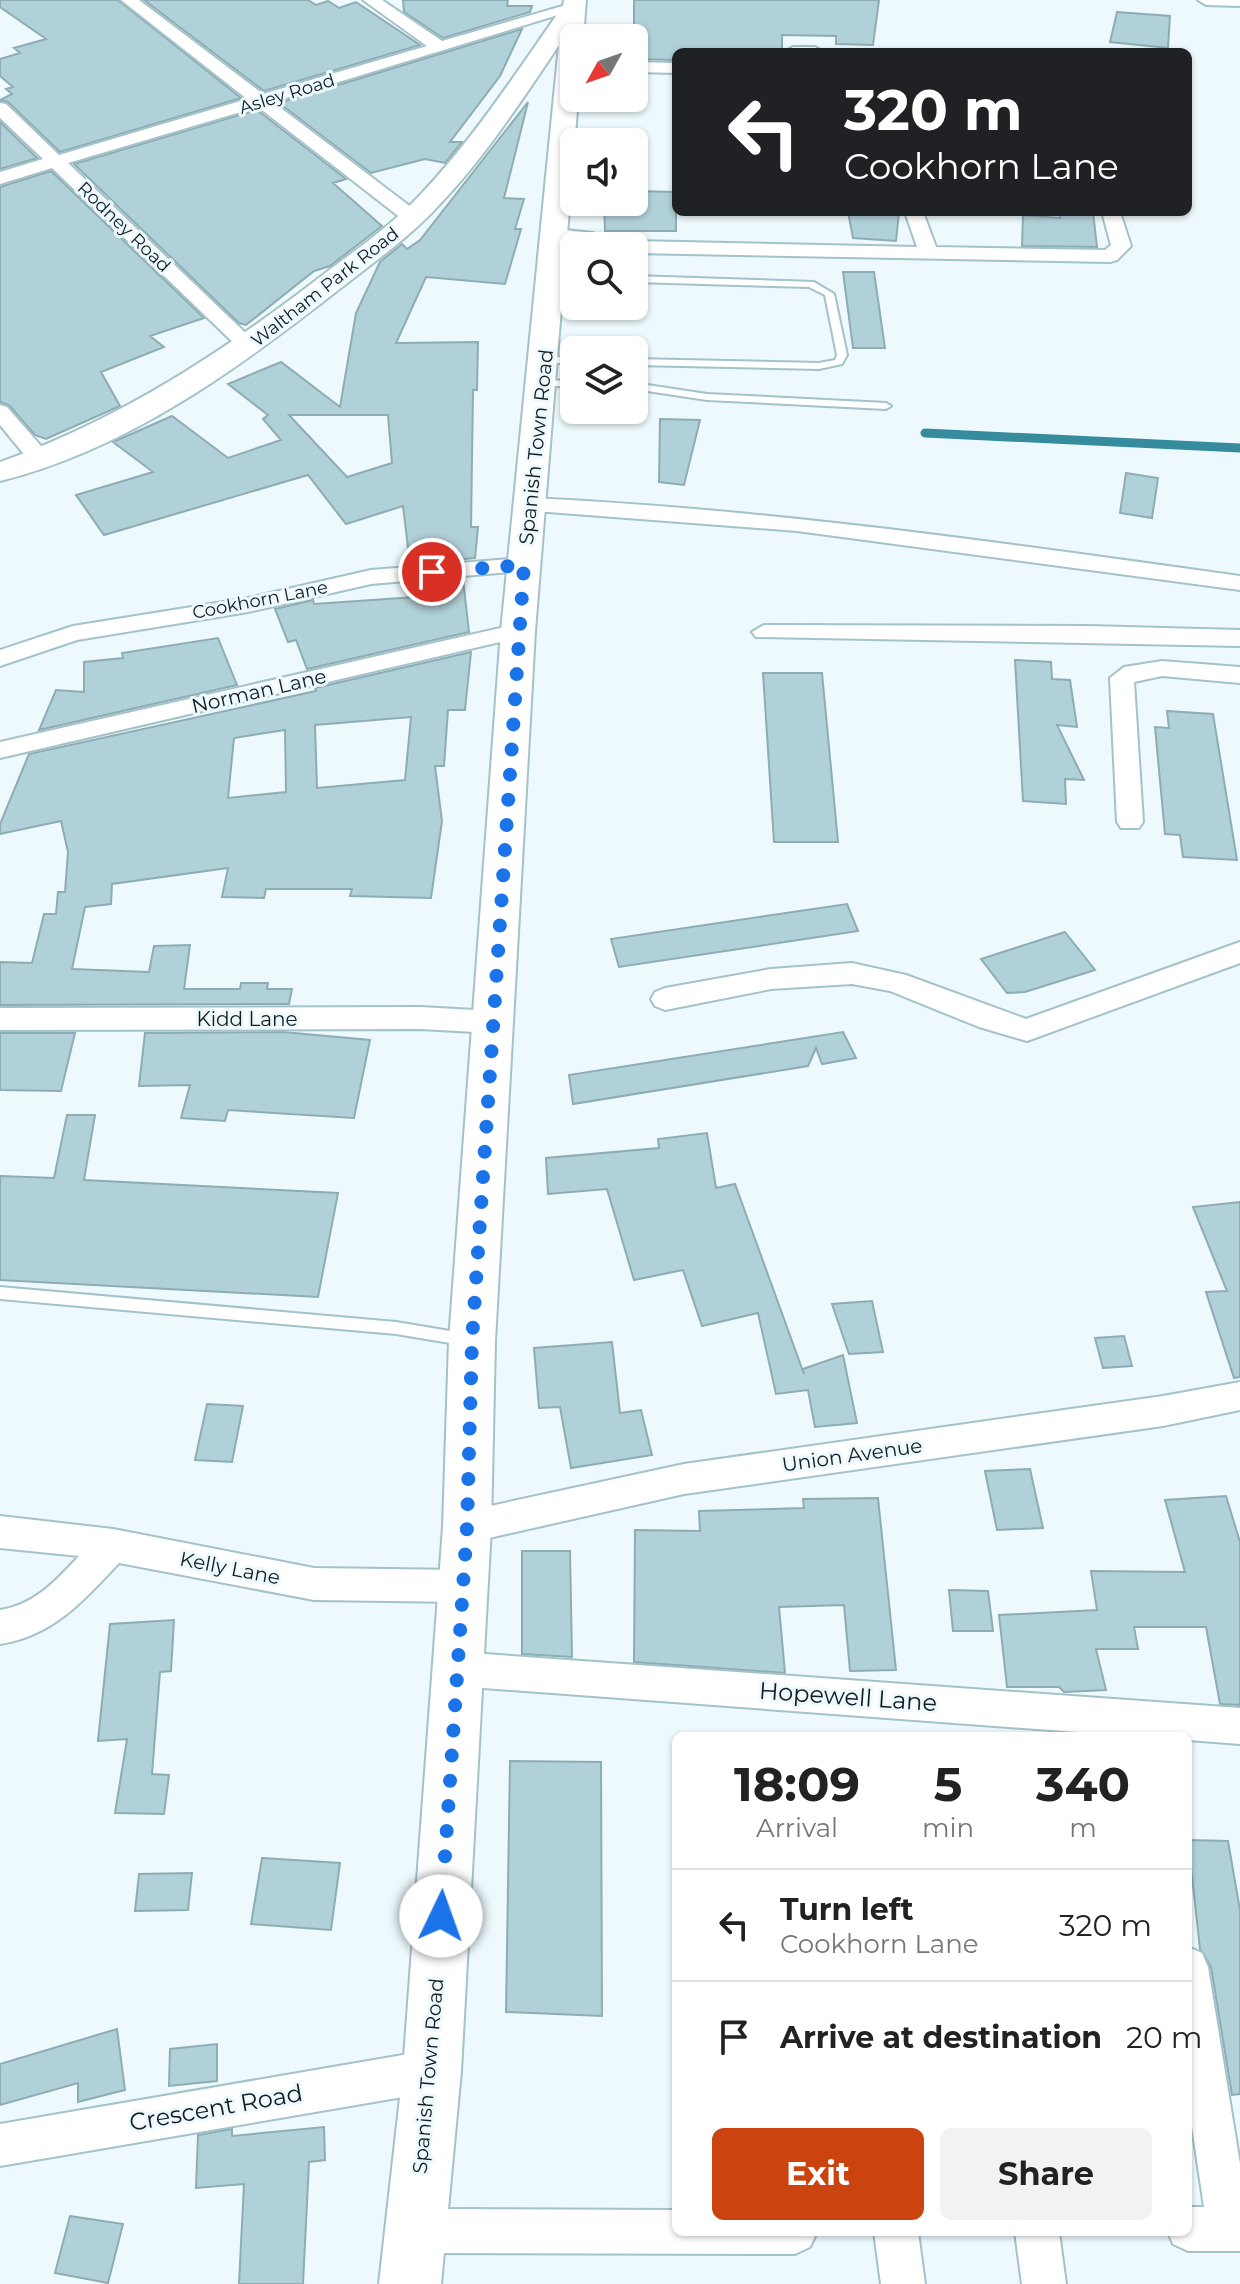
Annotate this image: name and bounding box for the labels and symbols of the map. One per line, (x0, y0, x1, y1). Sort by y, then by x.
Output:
north arrow (560, 24, 648, 112)
street label: Asley Road (237, 69, 337, 119)
street label: Rodney Road (73, 177, 175, 277)
street label: Waltham Park Road (247, 223, 403, 351)
street label: Spanish Town Road (514, 348, 558, 546)
pin (398, 538, 466, 606)
street label: Cookhorn Lane (190, 576, 330, 624)
street label: Norman Lane (189, 664, 329, 718)
street label: Kidd Lane (196, 1007, 298, 1031)
street label: Union Avenue (780, 1433, 924, 1477)
street label: Kelly Lane (178, 1547, 282, 1589)
street label: Hopewell Lane (758, 1676, 938, 1717)
position arrow (399, 1874, 483, 1958)
street label: Spanish Town Road (407, 1977, 449, 2175)
street label: Crescent Road (127, 2078, 305, 2137)

